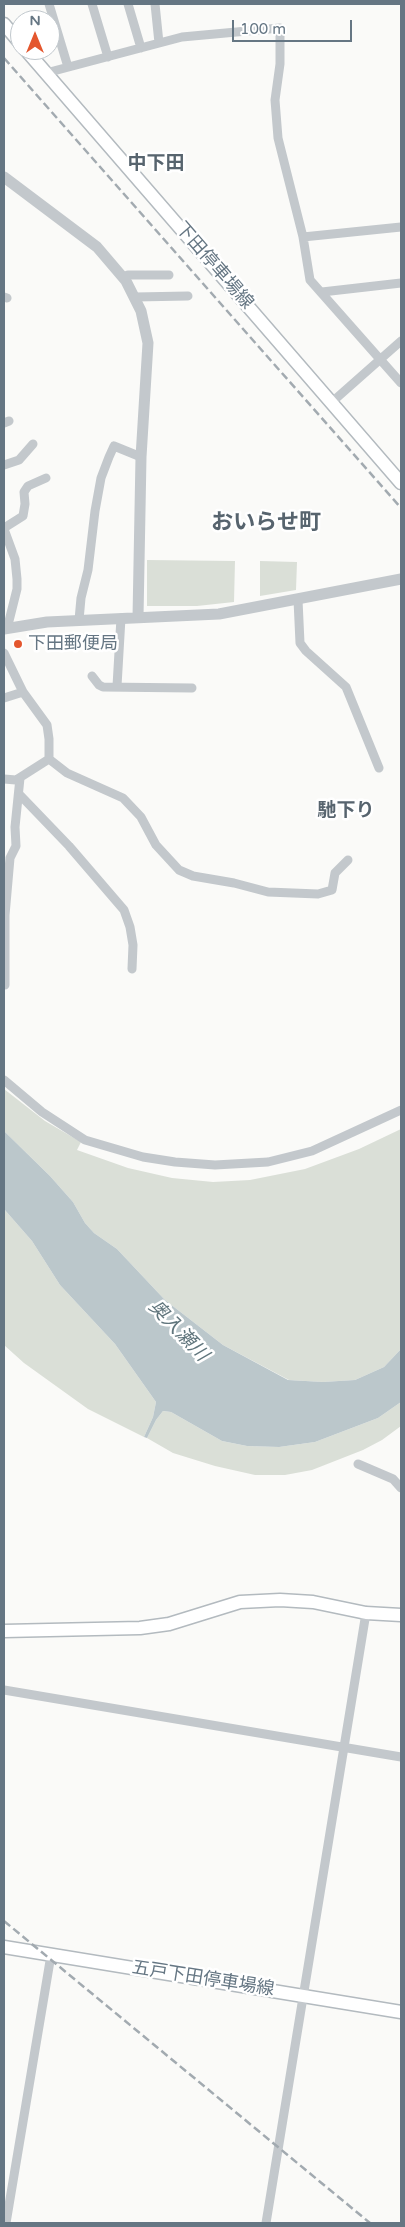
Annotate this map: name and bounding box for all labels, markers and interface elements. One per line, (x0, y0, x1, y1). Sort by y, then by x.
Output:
north arrow (10, 10, 60, 60)
scale bar (235, 10, 355, 42)
text: N (29, 12, 41, 29)
text: 100 m (240, 20, 286, 38)
district label: 中下田 (128, 153, 184, 175)
street label: 下田停車場線 (170, 218, 258, 314)
district label: おいらせ町 (211, 510, 321, 536)
place label: 下田郵便局 (28, 633, 118, 655)
marker: 下田郵便局 (12, 638, 24, 650)
district label: 馳下り (318, 800, 374, 822)
water label: 奥入瀬川 (143, 1296, 213, 1366)
street label: 五戸下田停車場線 (130, 1957, 276, 2001)

